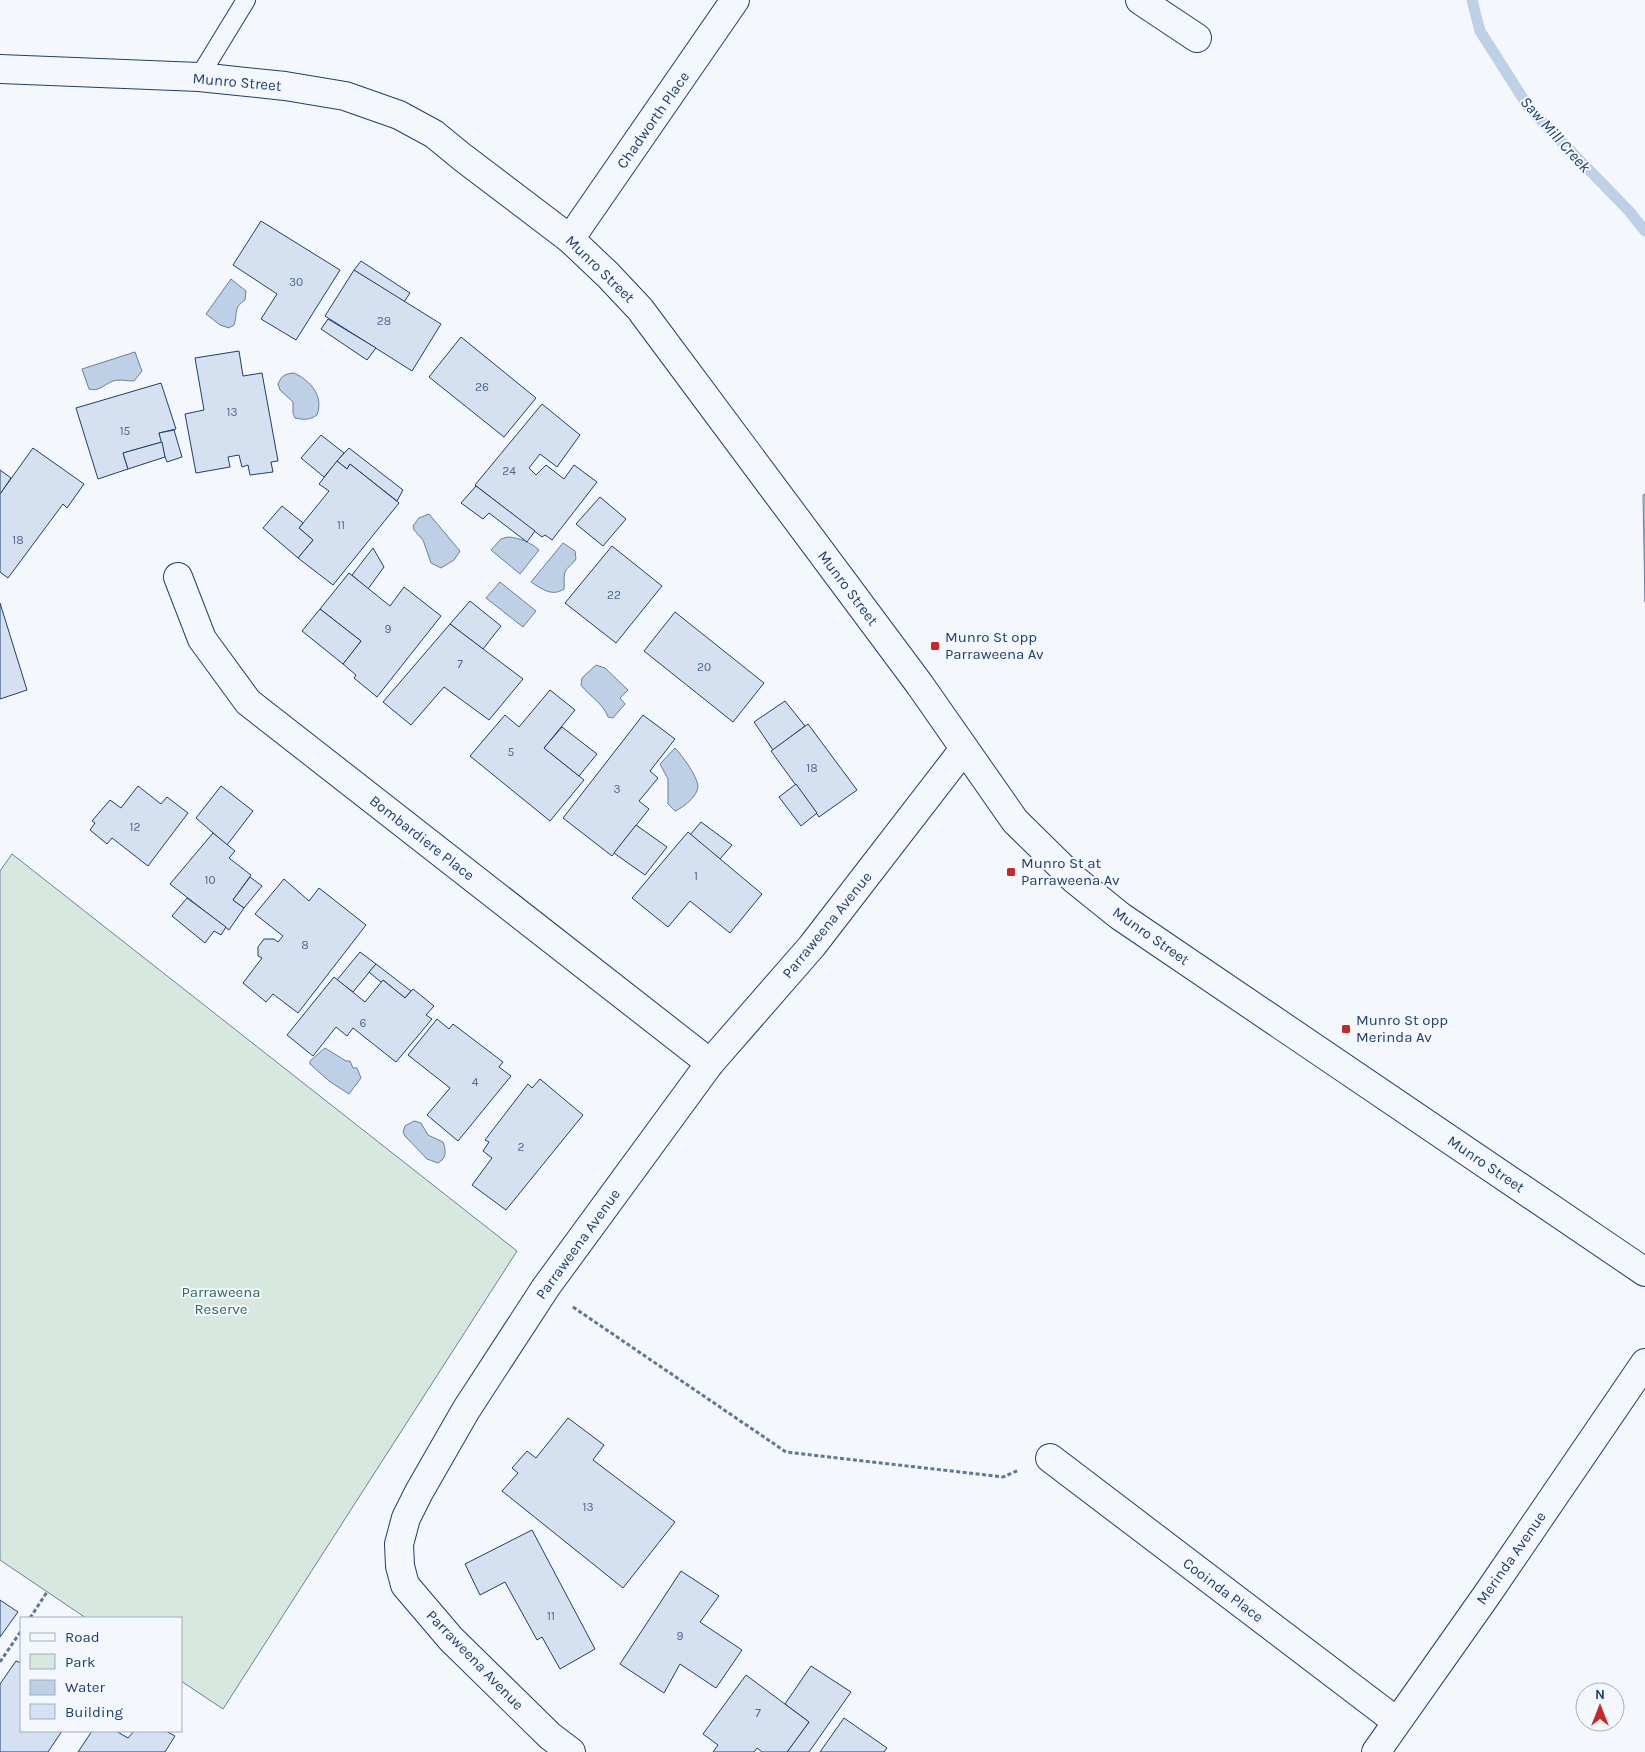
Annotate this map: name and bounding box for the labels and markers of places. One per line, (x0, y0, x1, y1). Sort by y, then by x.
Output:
place label: Munro St opp Parraweena Av (945, 628, 1044, 663)
marker: Munro St opp Parraweena Av (929, 640, 941, 652)
place label: Munro St at Parraweena Av (1021, 854, 1120, 889)
marker: Munro St at Parraweena Av (1005, 866, 1017, 878)
place label: Munro St opp Merinda Av (1356, 1011, 1448, 1046)
marker: Munro St opp Merinda Av (1340, 1023, 1352, 1035)

